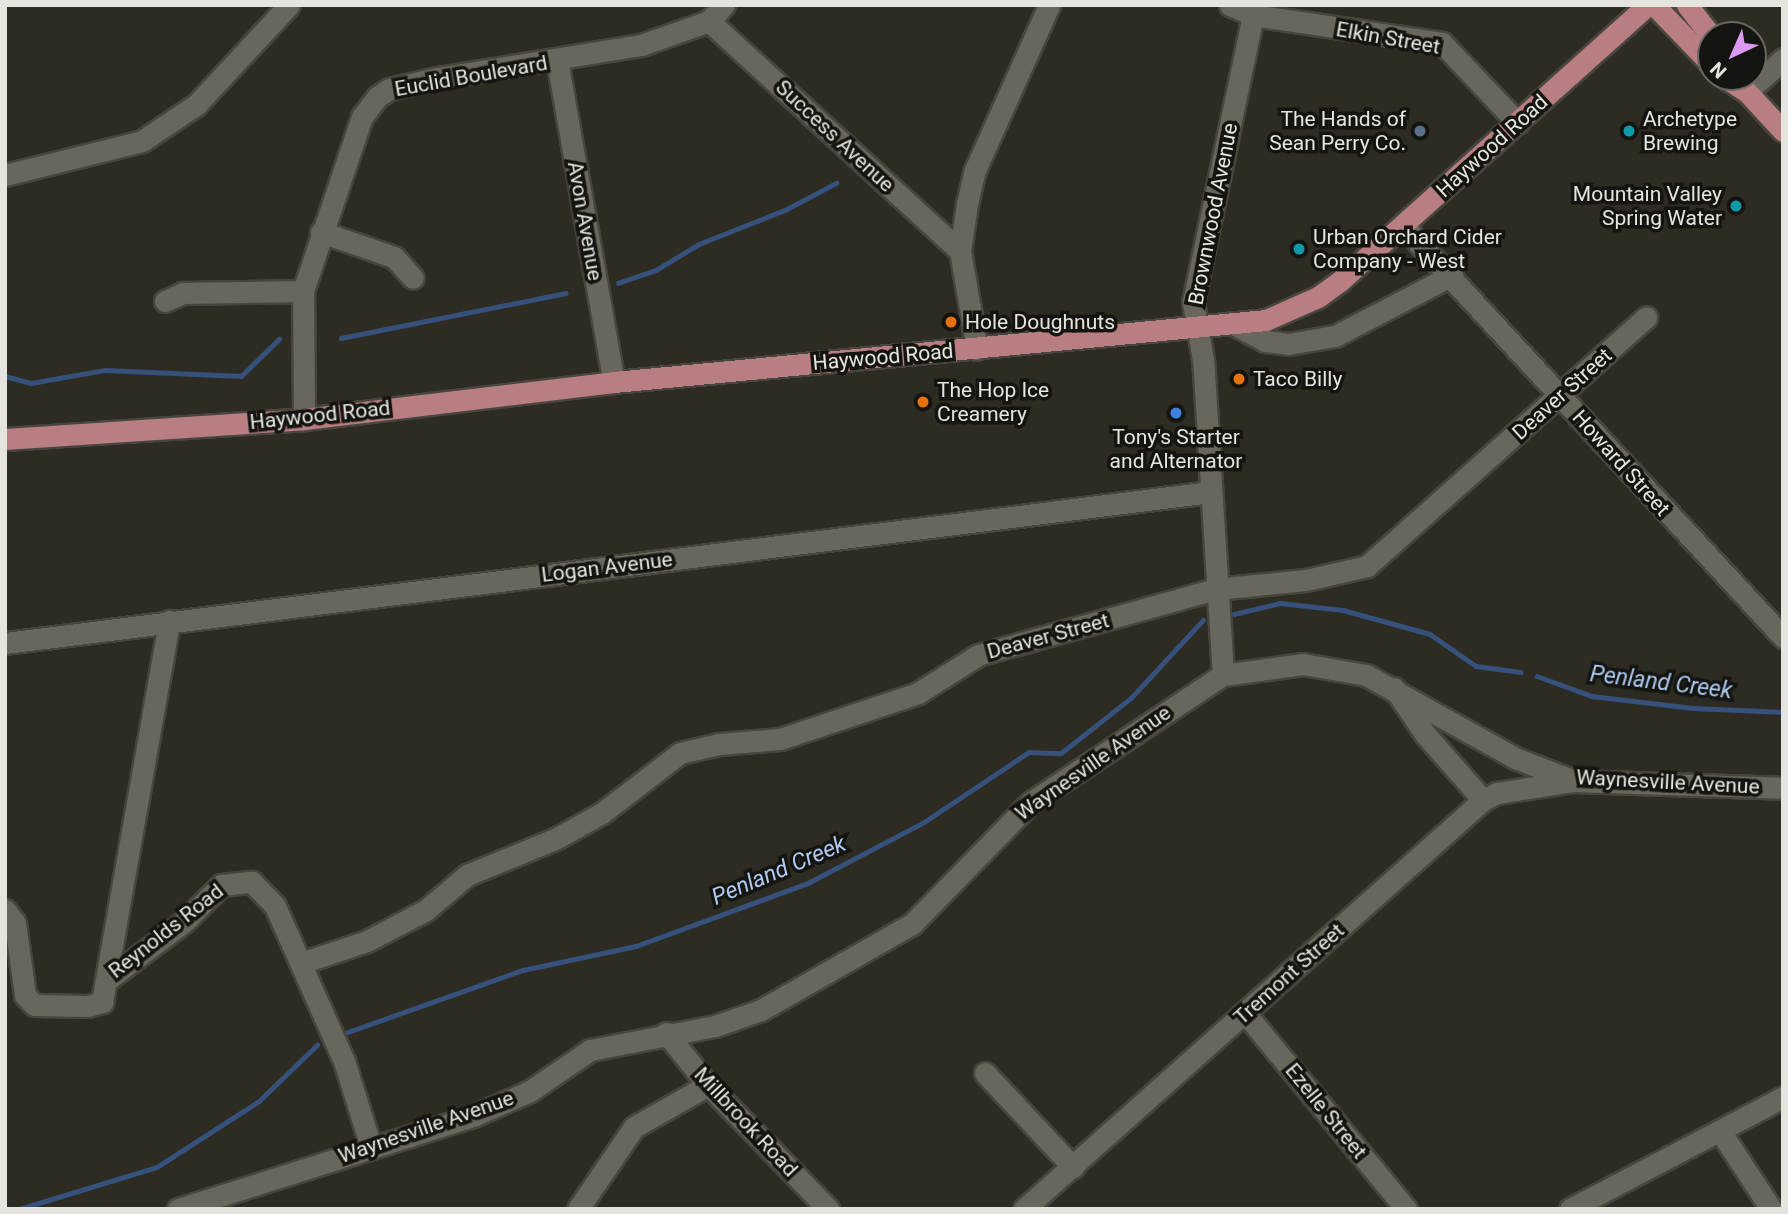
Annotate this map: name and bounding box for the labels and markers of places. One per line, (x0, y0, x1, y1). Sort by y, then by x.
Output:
place label: The Hands of Sean Perry Co. (1269, 106, 1406, 156)
place label: Archetype Brewing (1643, 106, 1737, 156)
marker: The Hands of Sean Perry Co. (1412, 123, 1428, 139)
marker: Archetype Brewing (1621, 123, 1637, 139)
place label: Mountain Valley Spring Water (1573, 181, 1722, 231)
marker: Mountain Valley Spring Water (1728, 198, 1744, 214)
place label: Urban Orchard Cider Company - West (1313, 224, 1502, 274)
marker: Urban Orchard Cider Company - West (1291, 241, 1307, 257)
place label: Hole Doughnuts (965, 309, 1115, 335)
marker: Hole Doughnuts (943, 314, 959, 330)
place label: Taco Billy (1253, 366, 1342, 392)
marker: Taco Billy (1231, 371, 1247, 387)
place label: The Hop Ice Creamery (937, 377, 1049, 427)
marker: The Hop Ice Creamery (915, 394, 931, 410)
marker: Tony's Starter and Alternator (1168, 405, 1184, 421)
place label: Tony's Starter and Alternator (1110, 424, 1242, 474)

